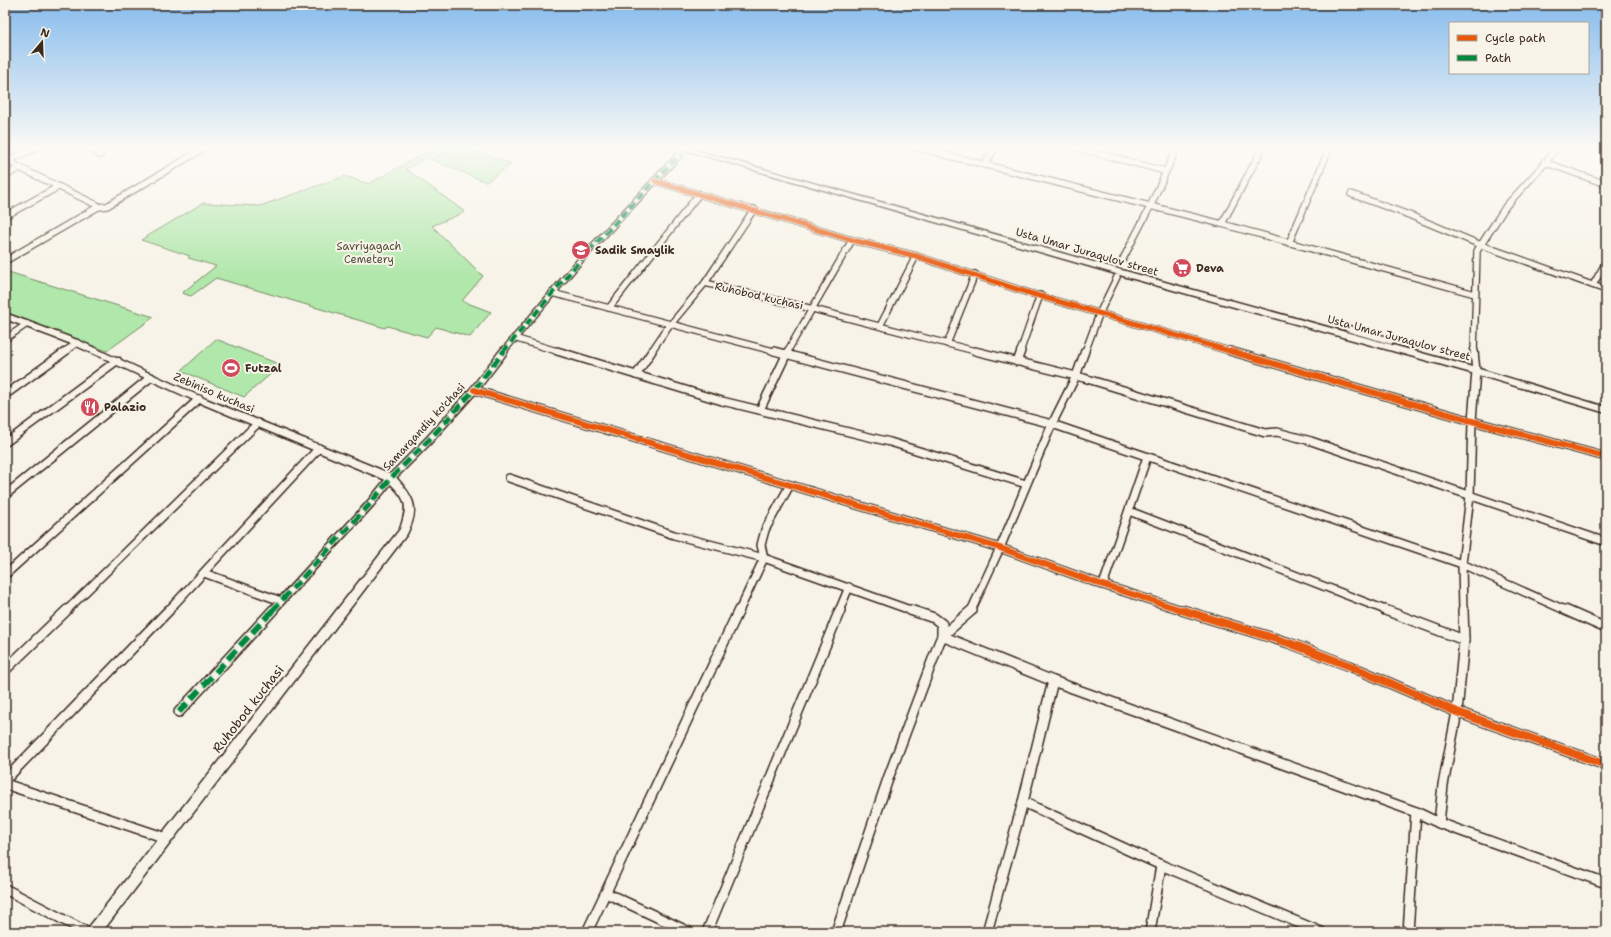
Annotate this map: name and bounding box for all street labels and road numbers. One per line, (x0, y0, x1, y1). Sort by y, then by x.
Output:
street label: Usta Umar Juraqulov street (1014, 224, 1160, 280)
street label: Ruhobod kuchasi (713, 279, 805, 313)
street label: Usta Umar Juraqulov street (1326, 312, 1473, 364)
street label: Zebiniso kuchasi (171, 369, 257, 417)
street label: Samarqandiy ko'chasi (379, 380, 469, 474)
street label: Ruhobod kuchasi (208, 662, 288, 756)

